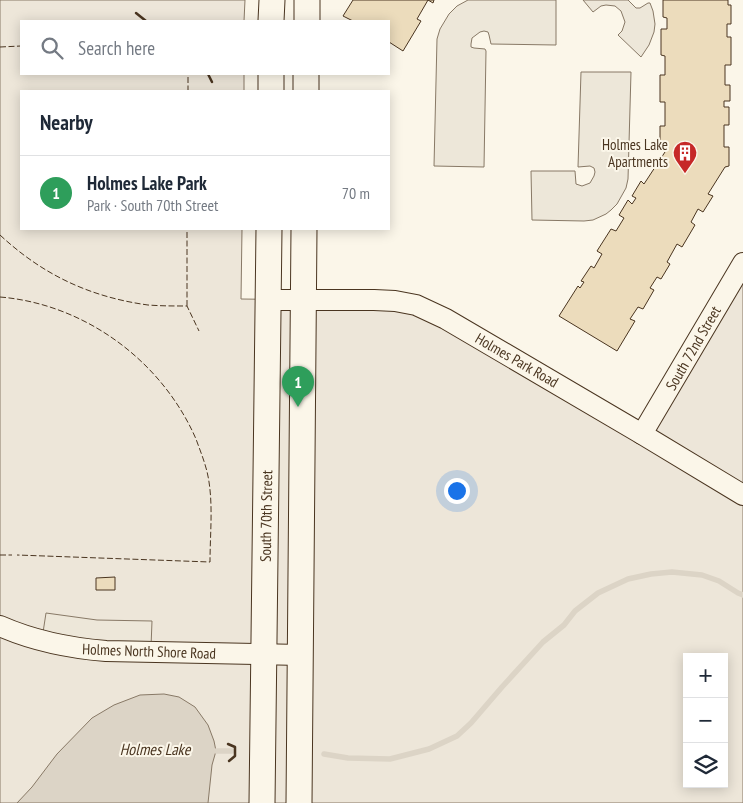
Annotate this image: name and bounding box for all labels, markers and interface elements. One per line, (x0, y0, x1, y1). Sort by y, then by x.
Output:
search box (20, 20, 390, 75)
icon: search (38, 34, 66, 62)
text: Search here (78, 36, 155, 60)
text: Nearby (40, 109, 93, 136)
place label: Holmes Lake Apartments (602, 135, 668, 171)
building icon: Holmes Lake Apartments (672, 140, 698, 174)
text: Holmes Lake Park (87, 171, 207, 195)
text: 1 (52, 183, 60, 203)
text: 70 m (342, 183, 370, 203)
text: Park · South 70th Street (87, 195, 218, 215)
street label: South 72nd Street (661, 302, 725, 394)
street label: Holmes Park Road (472, 329, 562, 391)
pin: 1 (282, 366, 314, 407)
street label: South 70th Street (256, 470, 276, 562)
your location (444, 478, 470, 504)
street label: Holmes North Shore Road (82, 639, 216, 663)
map controls (683, 653, 728, 788)
button: + (683, 653, 728, 698)
button: − (683, 698, 728, 743)
water label: Holmes Lake (120, 739, 192, 759)
button: layers (683, 743, 728, 788)

